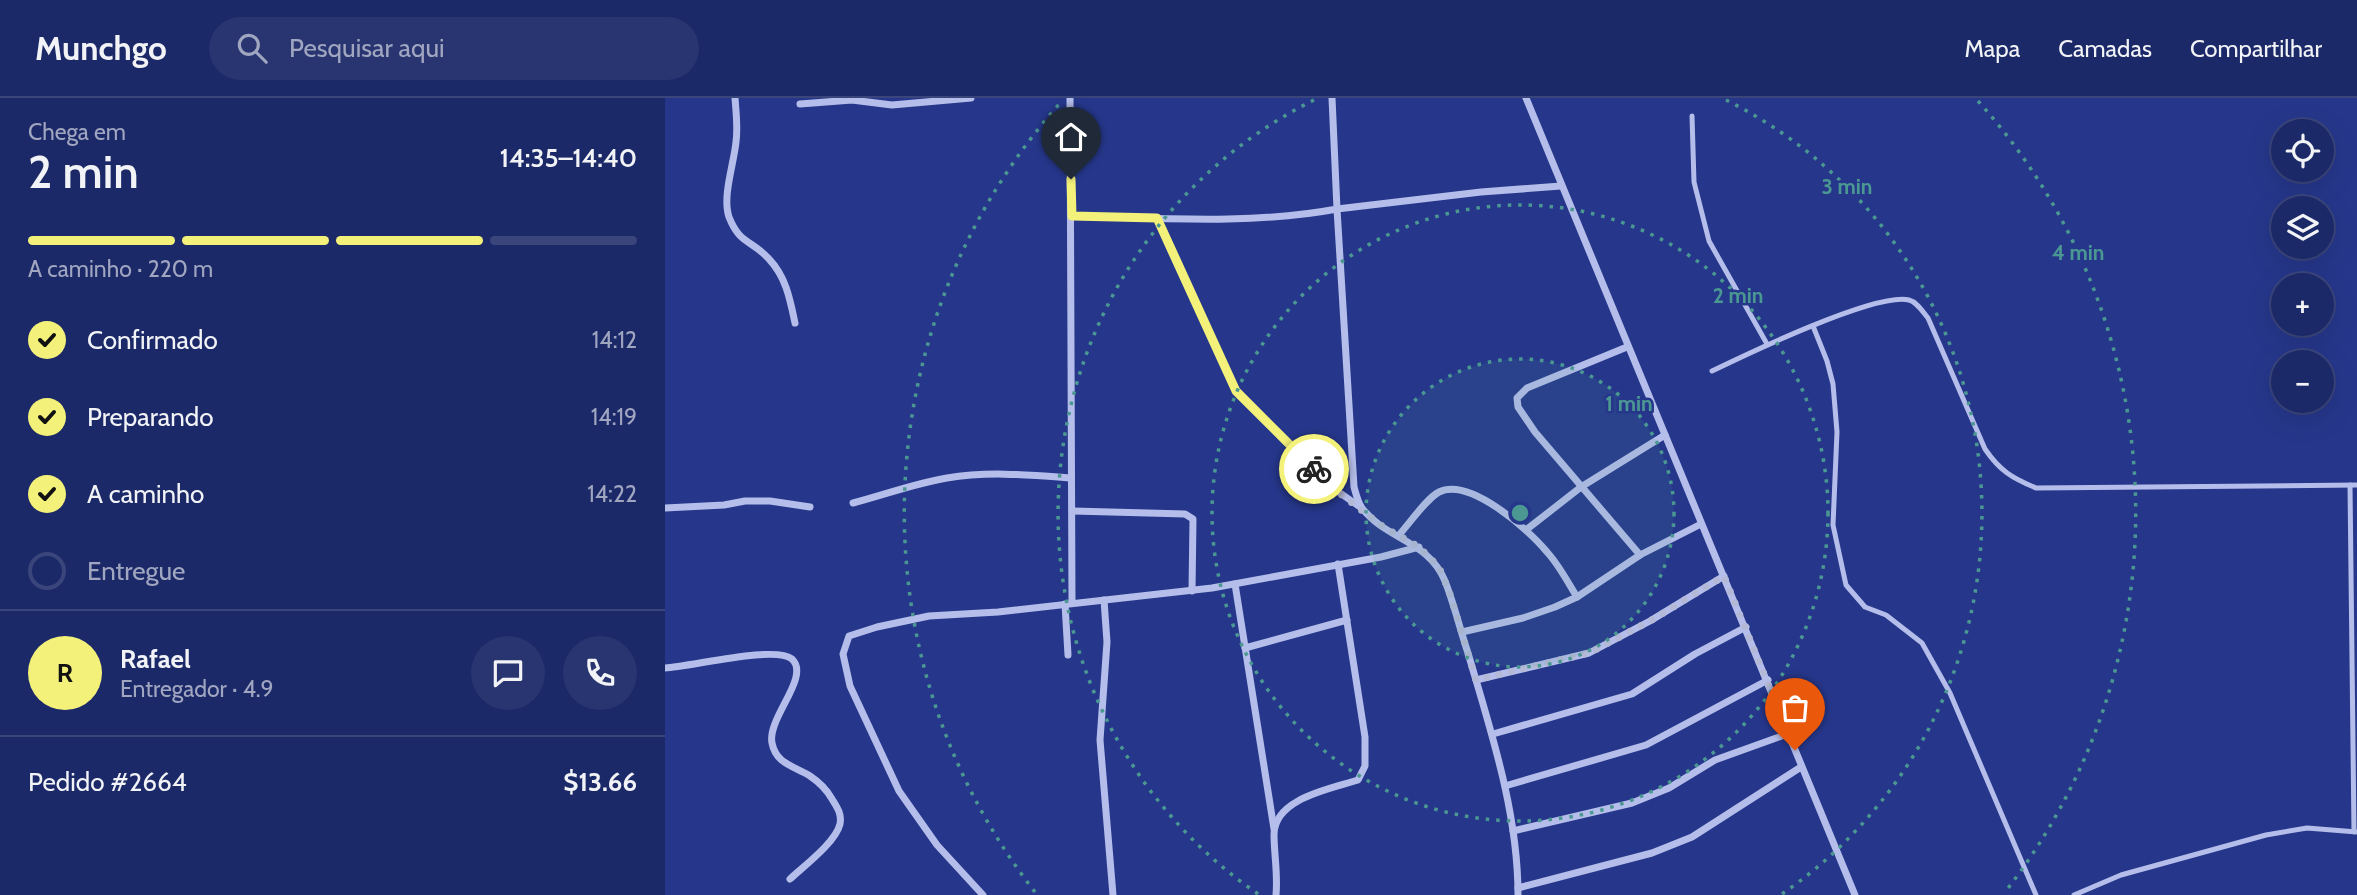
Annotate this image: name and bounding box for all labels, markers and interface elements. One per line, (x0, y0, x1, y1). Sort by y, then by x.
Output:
search box (209, 17, 699, 80)
text: Munchgo (35, 28, 167, 68)
icon: search (233, 29, 271, 67)
text: Pesquisar aqui (289, 32, 445, 64)
text: Mapa (1964, 34, 2020, 63)
text: Camadas (2058, 34, 2152, 63)
text: Compartilhar (2190, 34, 2322, 63)
pin (1041, 107, 1101, 179)
text: Chega em (28, 118, 126, 146)
icon: home (1052, 118, 1090, 156)
map controls (2271, 119, 2334, 413)
button: locate (2271, 119, 2334, 182)
text: 14:35–14:40 (500, 142, 637, 174)
text: 2 min (28, 144, 139, 200)
text: 3 min (1822, 174, 1872, 199)
button: layers (2271, 196, 2334, 259)
text: 4 min (2052, 240, 2104, 265)
text: A caminho · 220 m (28, 255, 213, 283)
button: + (2271, 273, 2334, 336)
text: 2 min (1713, 283, 1763, 308)
icon: check (28, 321, 66, 359)
text: Confirmado (87, 324, 218, 356)
text: 14:12 (592, 326, 637, 354)
button: − (2271, 350, 2334, 413)
text: 1 min (1605, 391, 1653, 416)
icon: check (28, 398, 66, 436)
text: Preparando (87, 401, 214, 433)
text: 14:19 (591, 403, 637, 431)
courier (1279, 434, 1349, 504)
icon: bike (1295, 450, 1333, 488)
icon: check (28, 475, 66, 513)
text: A caminho (87, 478, 204, 510)
text: 14:22 (587, 480, 637, 508)
centre of rings (1508, 501, 1532, 525)
text: Entregue (87, 555, 185, 587)
button: chat (471, 636, 545, 710)
button: phone (563, 636, 637, 710)
text: Rafael (120, 643, 191, 675)
text: R (57, 657, 73, 689)
text: Entregador · 4.9 (120, 675, 274, 703)
pin (1765, 678, 1825, 750)
icon: bag (1776, 689, 1814, 727)
text: Pedido #2664 (28, 766, 187, 798)
text: $13.66 (563, 766, 637, 798)

